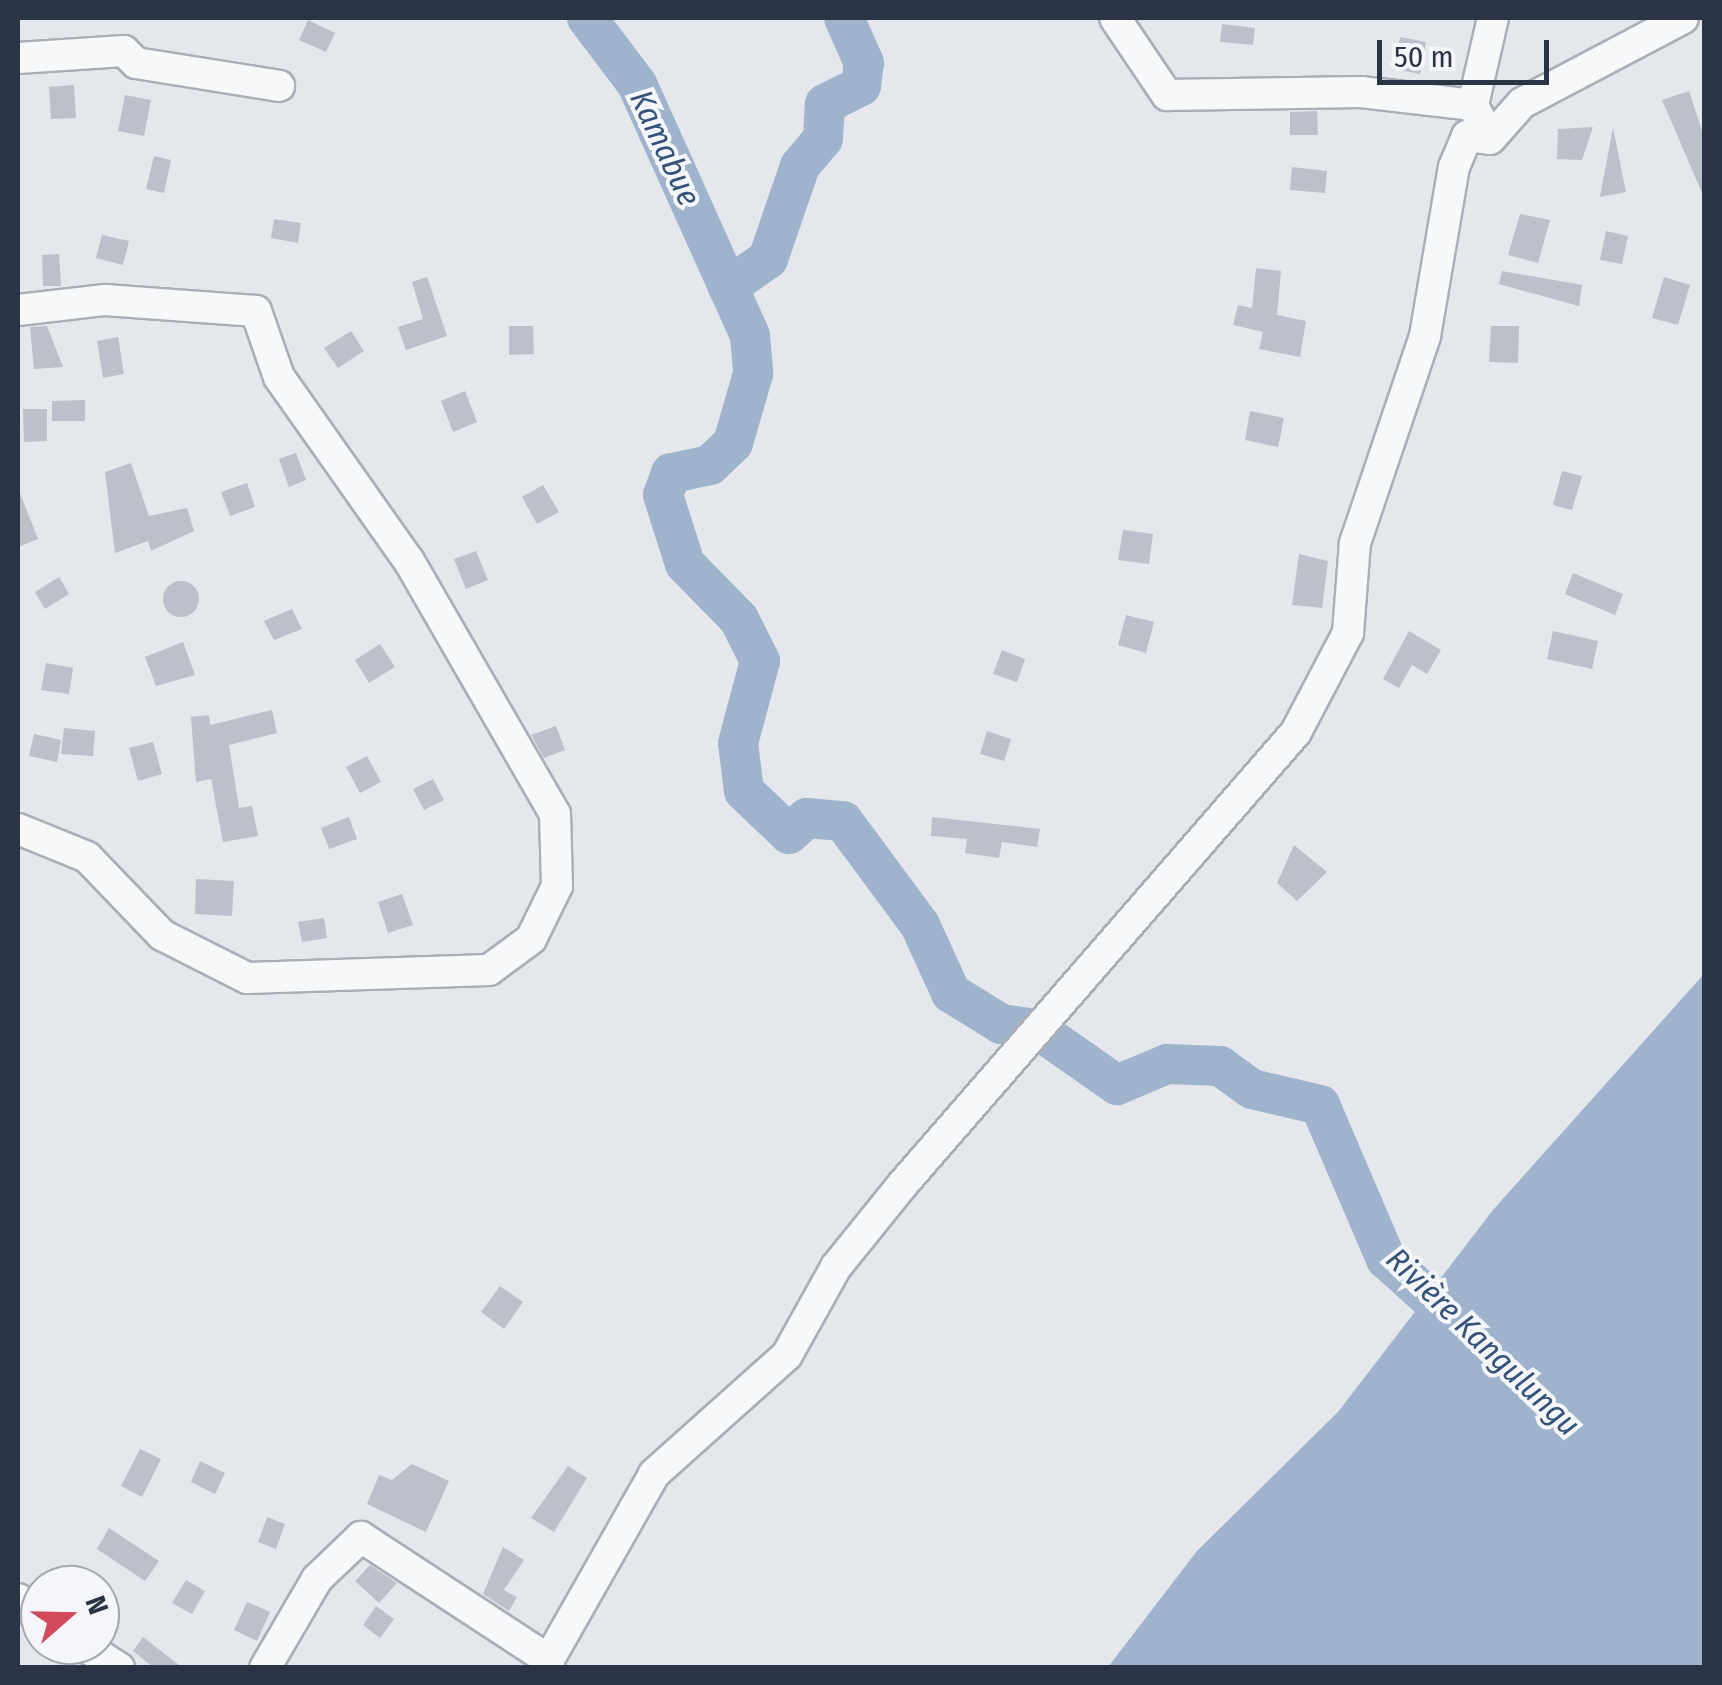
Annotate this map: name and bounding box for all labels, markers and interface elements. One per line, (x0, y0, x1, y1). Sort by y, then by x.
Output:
scale bar (1382, 20, 1554, 82)
text: 50 m (1394, 39, 1454, 75)
water label: Kamabue (622, 84, 708, 212)
water label: Rivière Kangulungu (1378, 1240, 1588, 1444)
north arrow (20, 1565, 120, 1665)
text: N (78, 1592, 115, 1619)

